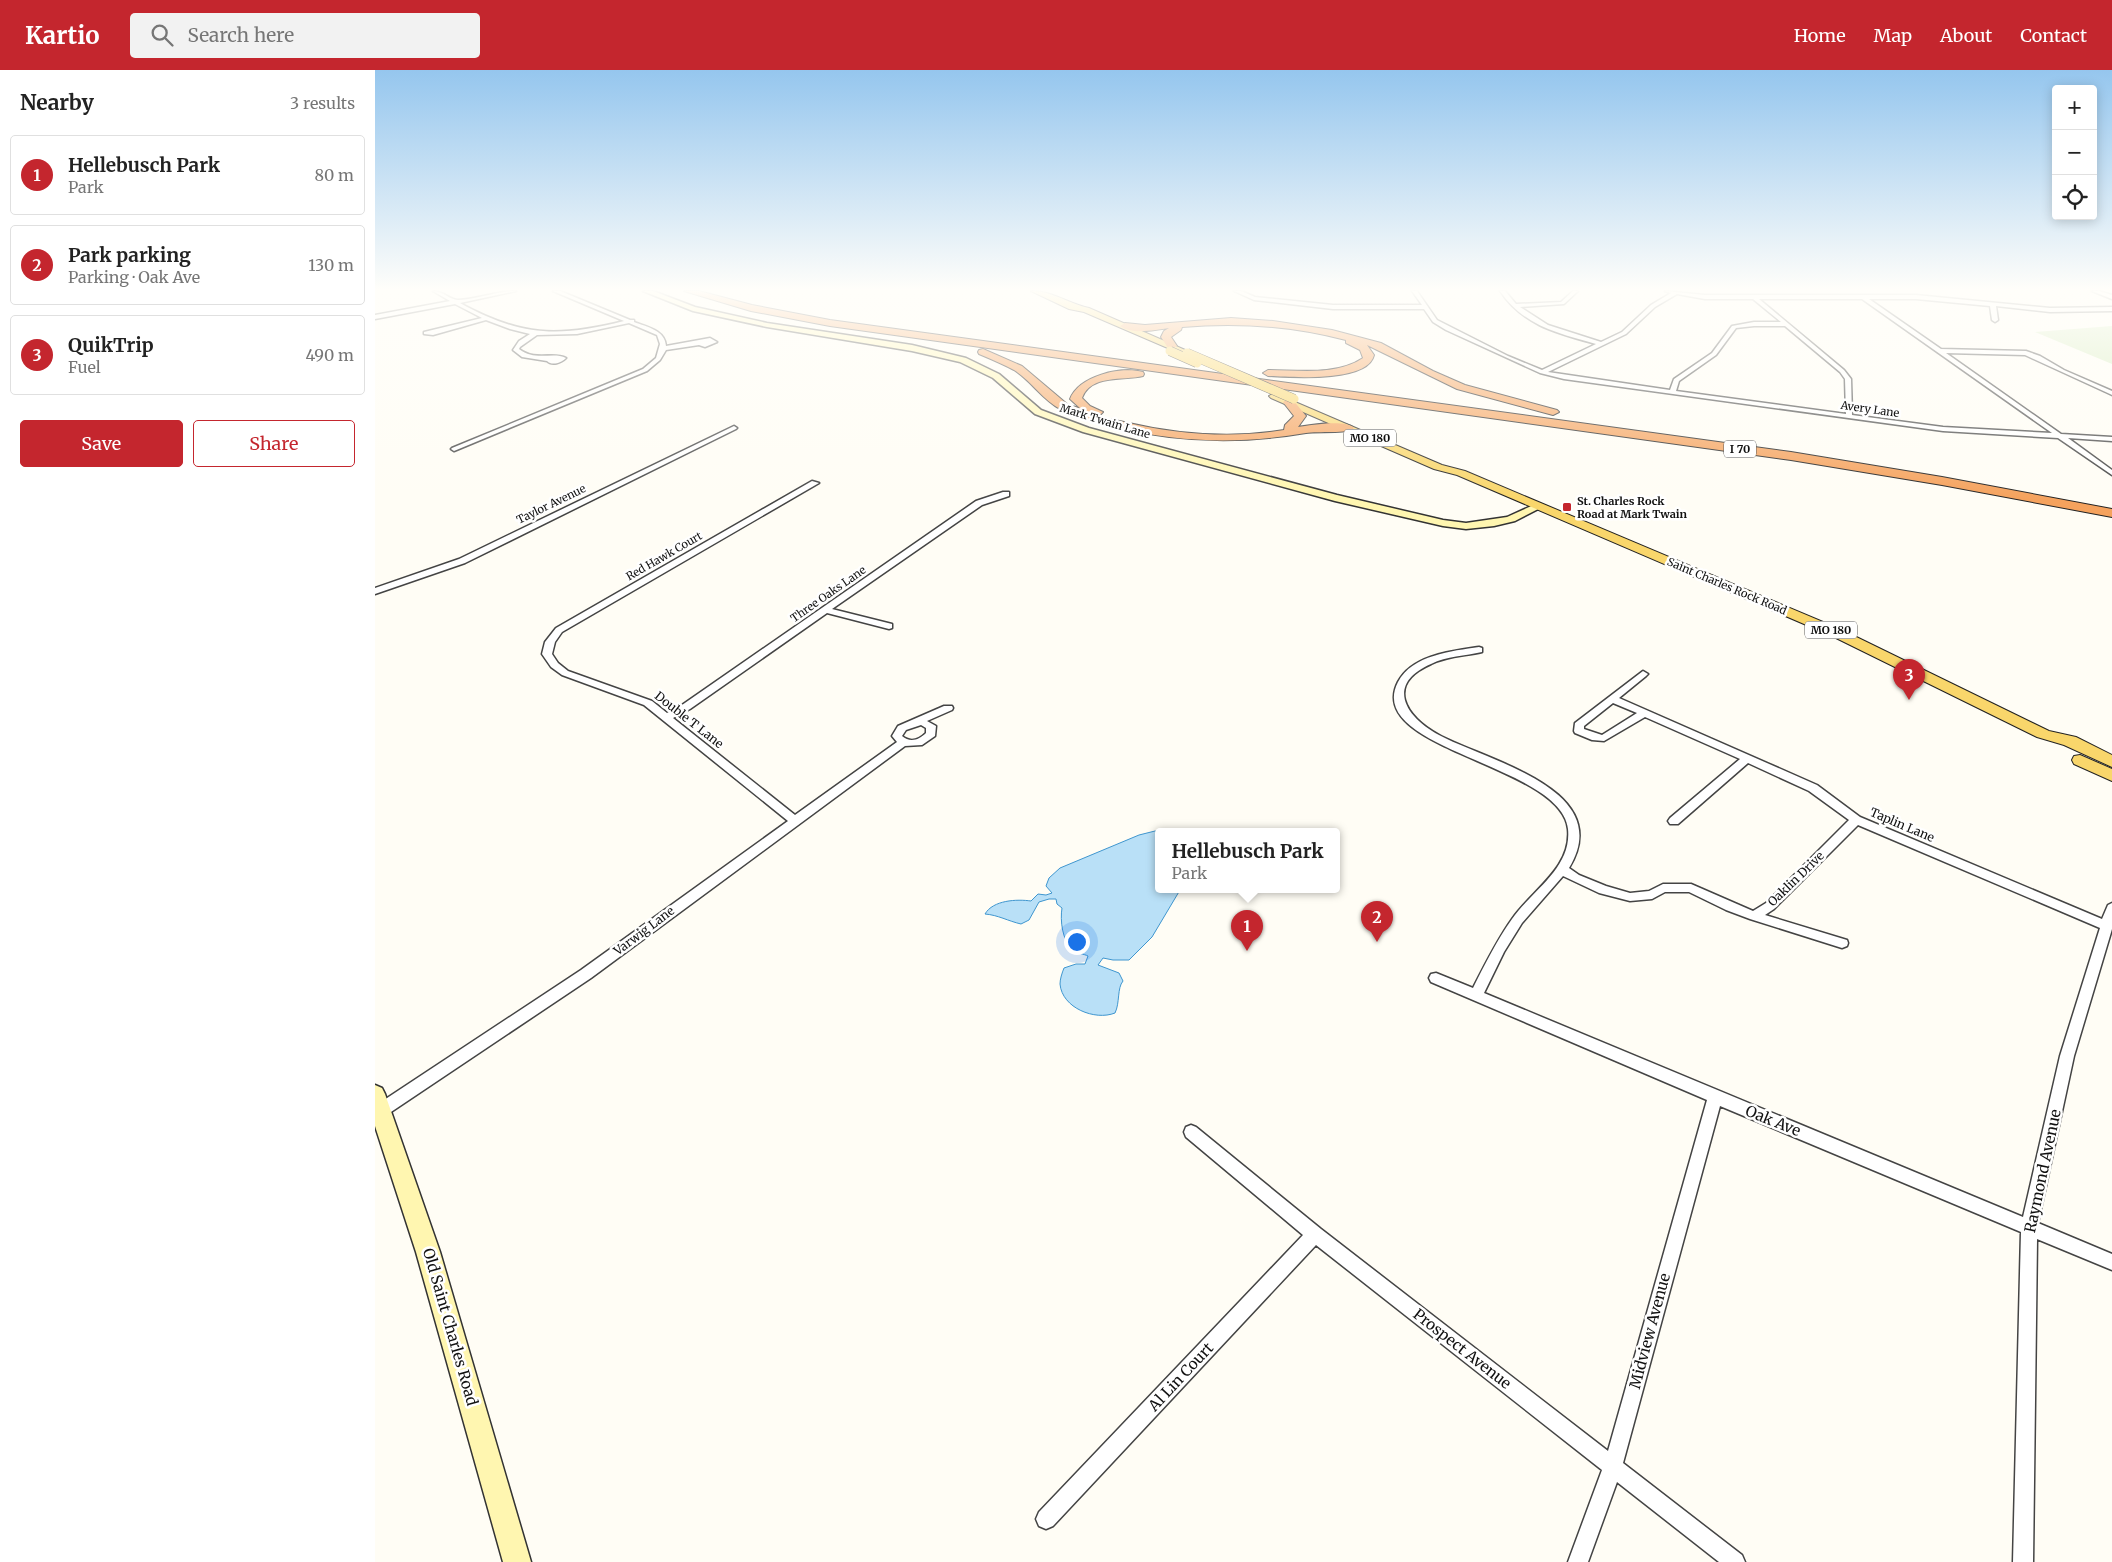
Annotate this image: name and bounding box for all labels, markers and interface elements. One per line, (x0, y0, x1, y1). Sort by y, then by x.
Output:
search box (130, 13, 480, 58)
text: Kartio (25, 20, 100, 51)
icon: search (148, 21, 176, 49)
text: Search here (188, 23, 294, 47)
text: Home (1794, 24, 1846, 47)
text: Map (1874, 24, 1912, 47)
text: About (1940, 24, 1992, 47)
text: Contact (2020, 24, 2087, 47)
map controls (2052, 85, 2097, 220)
button: + (2052, 85, 2097, 130)
text: Nearby (20, 89, 94, 116)
text: 3 results (290, 93, 355, 113)
button: − (2052, 130, 2097, 175)
text: Hellebusch Park (68, 153, 220, 177)
text: 1 (33, 165, 41, 185)
text: 80 m (315, 165, 354, 185)
button: locate (2052, 175, 2097, 220)
text: Park (68, 177, 104, 197)
text: Park parking (68, 243, 191, 267)
text: 2 (32, 255, 42, 275)
text: 130 m (308, 255, 354, 275)
text: Parking · Oak Ave (68, 267, 200, 287)
text: QuikTrip (68, 333, 154, 357)
text: 3 (32, 345, 42, 365)
text: 490 m (305, 345, 354, 365)
text: Fuel (68, 357, 101, 377)
street label: Avery Lane (1839, 398, 1901, 420)
street label: Mark Twain Lane (1058, 401, 1152, 441)
button: Save (20, 420, 183, 467)
button: Share (193, 420, 355, 467)
road number: MO 180 (1344, 429, 1396, 446)
road number: I 70 (1724, 440, 1756, 458)
street label: Taylor Avenue (514, 481, 588, 527)
place label: St. Charles Rock Road at Mark Twain (1577, 494, 1687, 521)
marker: St. Charles Rock Road at Mark Twain (1561, 501, 1573, 513)
street label: Red Hawk Court (623, 528, 705, 583)
street label: Saint Charles Rock Road (1665, 554, 1789, 618)
street label: Three Oaks Lane (788, 563, 869, 625)
road number: MO 180 (1805, 622, 1857, 638)
pin: 3 (1893, 659, 1925, 700)
street label: Double T Lane (652, 688, 727, 751)
street label: Taplin Lane (1868, 804, 1937, 845)
popup (1155, 828, 1340, 893)
text: Hellebusch Park (1172, 839, 1323, 863)
street label: Oaklin Drive (1764, 848, 1827, 909)
text: Park (1172, 863, 1207, 883)
pin: 2 (1361, 901, 1393, 942)
street label: Varwig Lane (610, 903, 677, 959)
pin: 1 (1231, 910, 1263, 951)
your location (1064, 929, 1090, 955)
street label: Oak Ave (1743, 1101, 1804, 1140)
street label: Raymond Avenue (2020, 1107, 2065, 1234)
street label: Old Saint Charles Road (419, 1246, 482, 1408)
street label: Midview Avenue (1625, 1271, 1674, 1391)
street label: Prospect Avenue (1409, 1304, 1515, 1393)
street label: Al Lin Court (1143, 1338, 1217, 1416)

